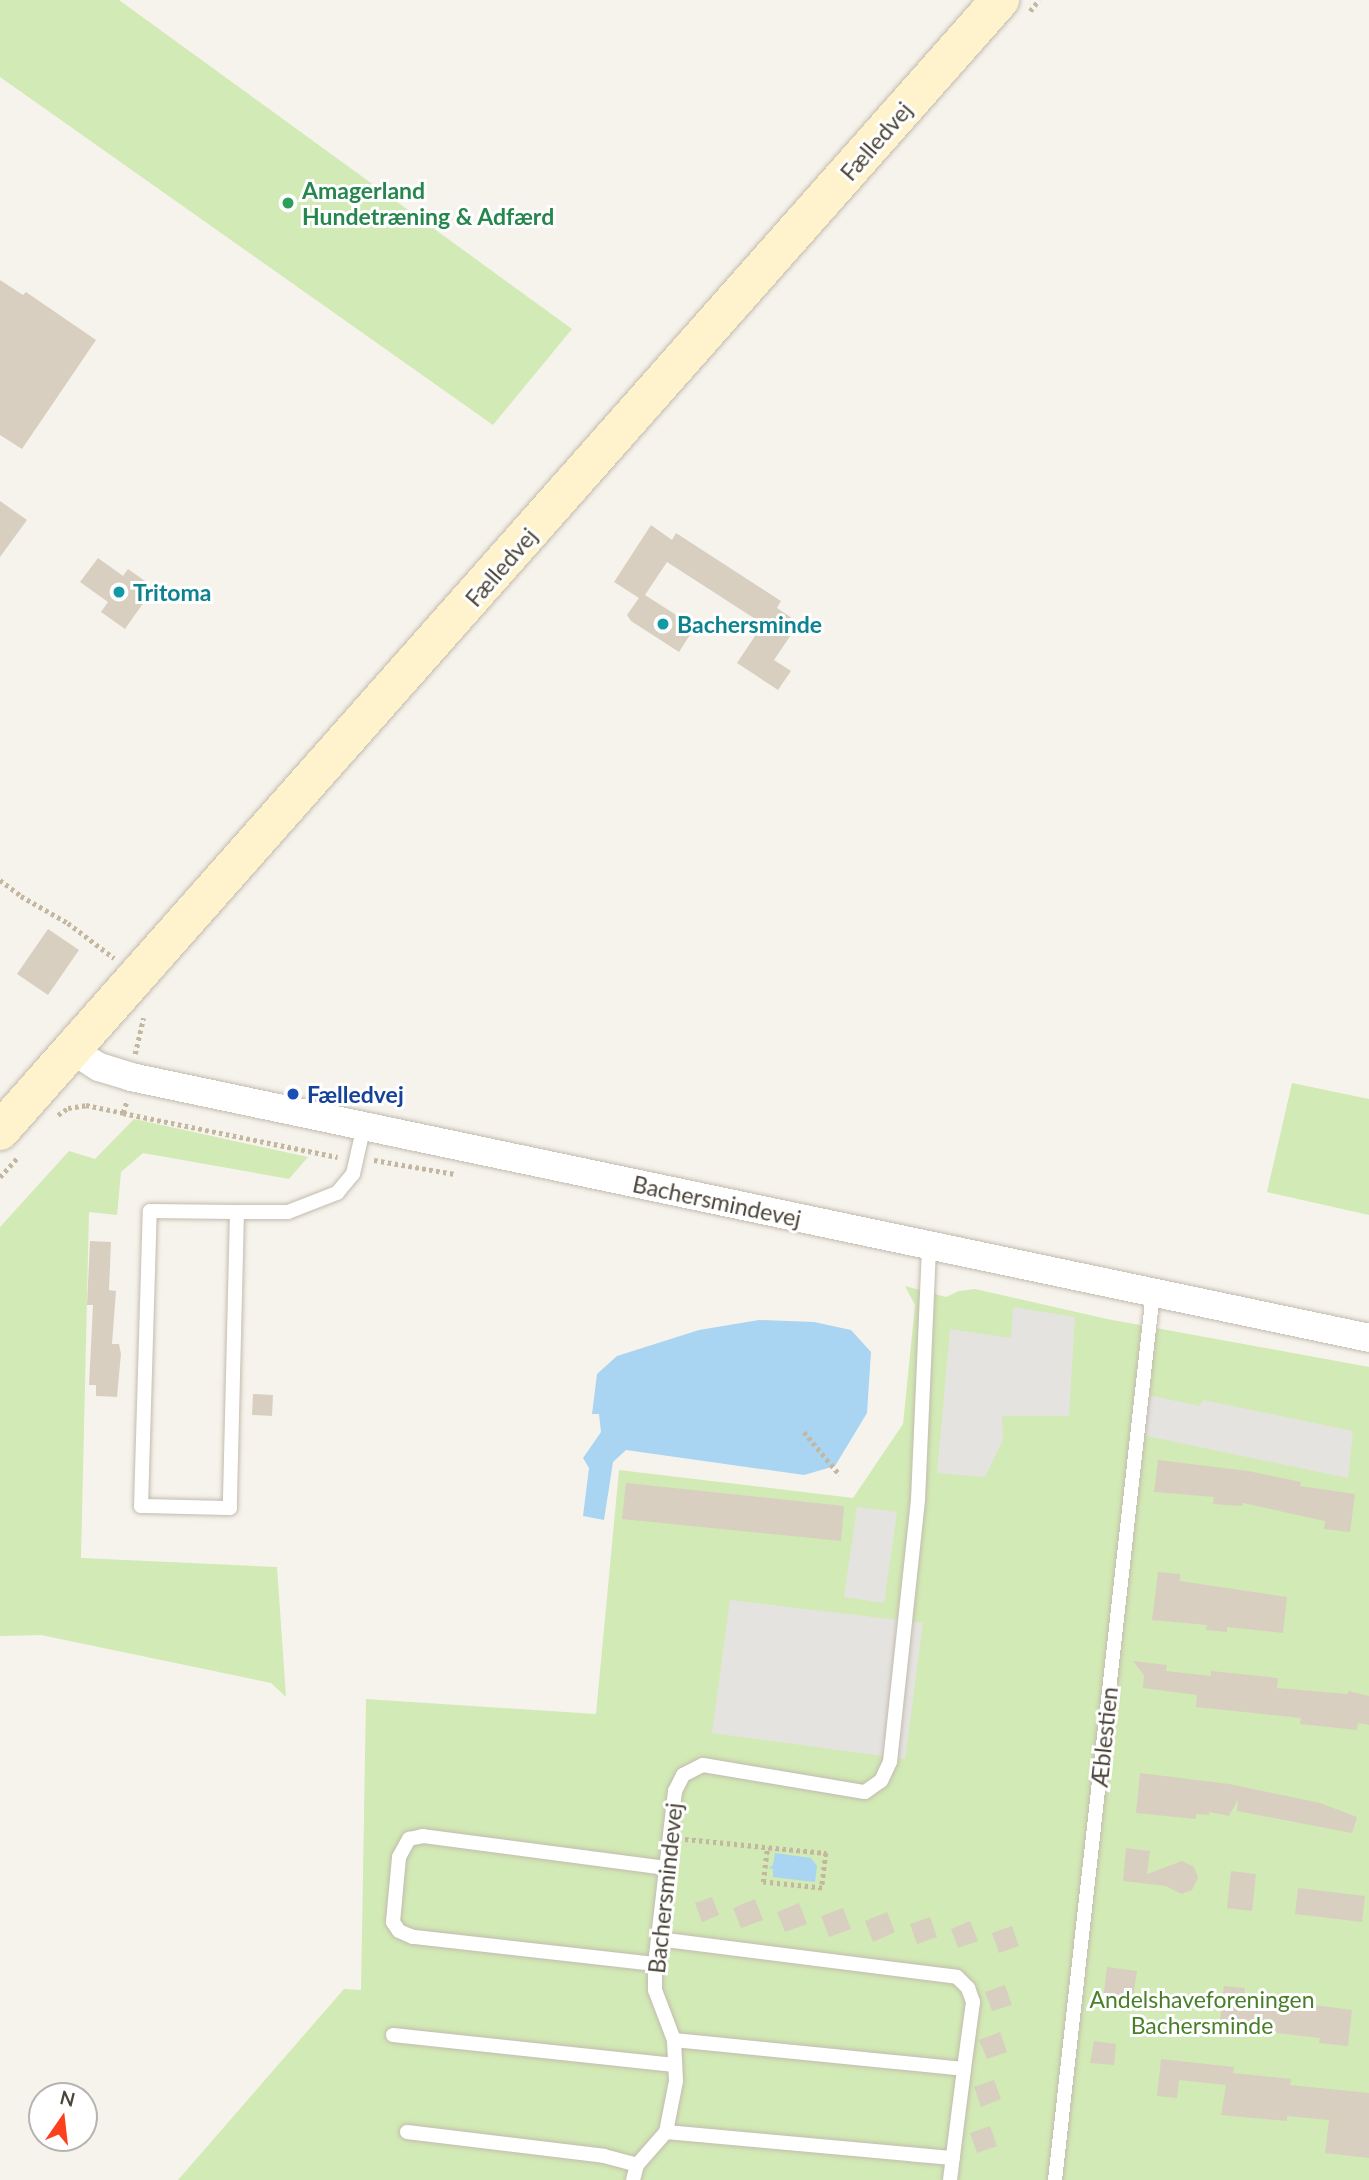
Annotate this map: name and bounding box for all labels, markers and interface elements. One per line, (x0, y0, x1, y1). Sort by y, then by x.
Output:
street label: Fælledvej (834, 96, 918, 186)
place label: Amagerland Hundetræning & Adfærd (302, 176, 555, 230)
marker: Amagerland Hundetræning & Adfærd (280, 195, 296, 211)
street label: Fælledvej (459, 522, 543, 612)
place label: Tritoma (133, 578, 212, 606)
marker: Tritoma (111, 584, 127, 600)
place label: Bachersminde (677, 610, 822, 638)
marker: Bachersminde (655, 616, 671, 632)
place label: Fælledvej (307, 1080, 404, 1108)
marker: Fælledvej (285, 1086, 301, 1102)
street label: Bachersmindevej (630, 1170, 804, 1232)
street label: Æblestien (1085, 1685, 1123, 1789)
street label: Bachersmindevej (642, 1801, 688, 1975)
park label: Andelshaveforeningen Bachersminde (1089, 1985, 1315, 2039)
north arrow (28, 2082, 98, 2152)
text: N (58, 2085, 78, 2111)

